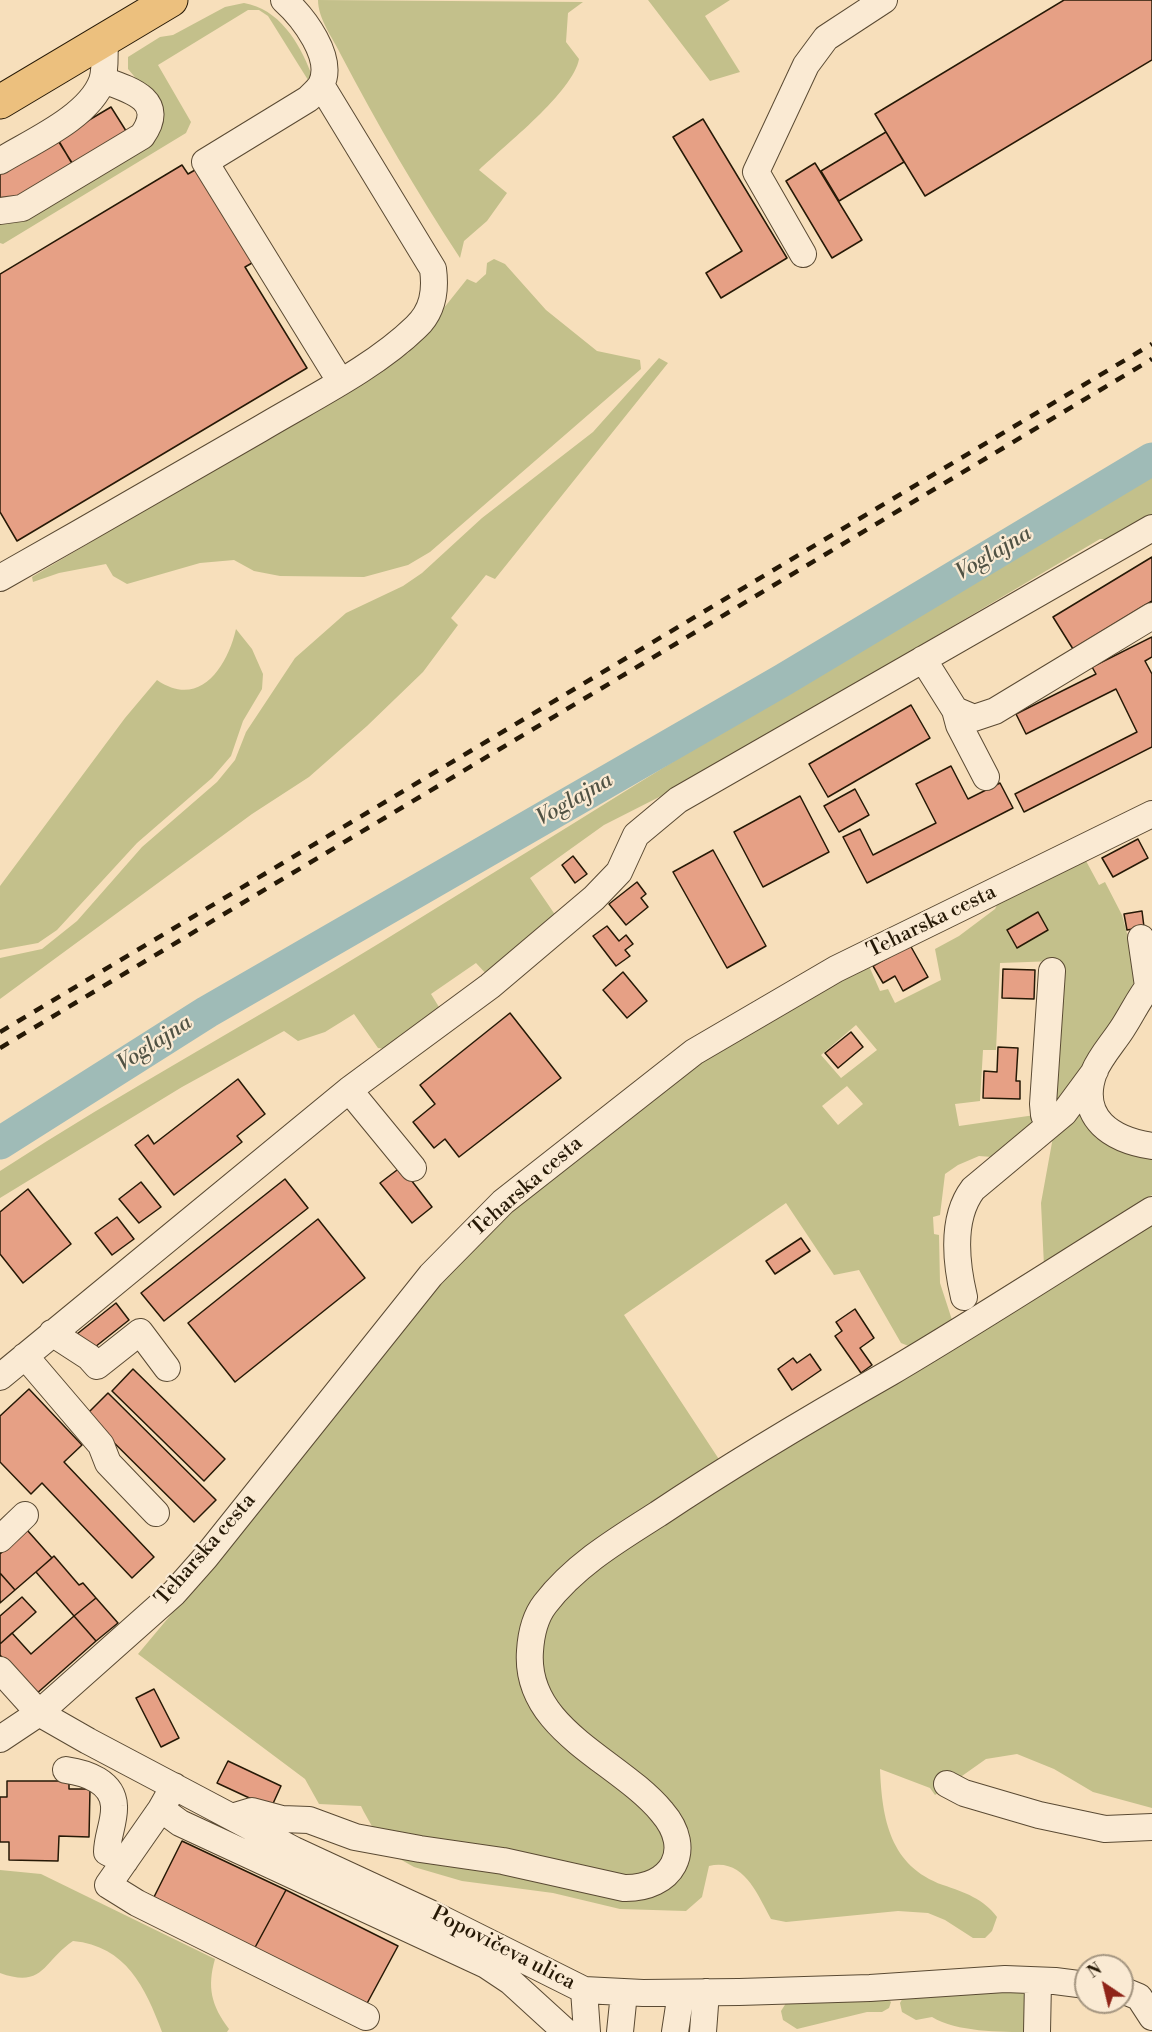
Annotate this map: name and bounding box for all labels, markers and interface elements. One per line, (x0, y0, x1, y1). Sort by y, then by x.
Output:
water label: Voglajna (951, 521, 1037, 587)
water label: Voglajna (532, 768, 618, 832)
street label: Teharska cesta (863, 880, 1001, 964)
water label: Voglajna (113, 1010, 197, 1078)
street label: Teharska cesta (466, 1131, 588, 1243)
street label: Teharska cesta (150, 1489, 262, 1611)
street label: Popovičeva ulica (427, 1902, 579, 1996)
north arrow (1074, 1954, 1134, 2014)
text: N (1084, 1959, 1106, 1983)

